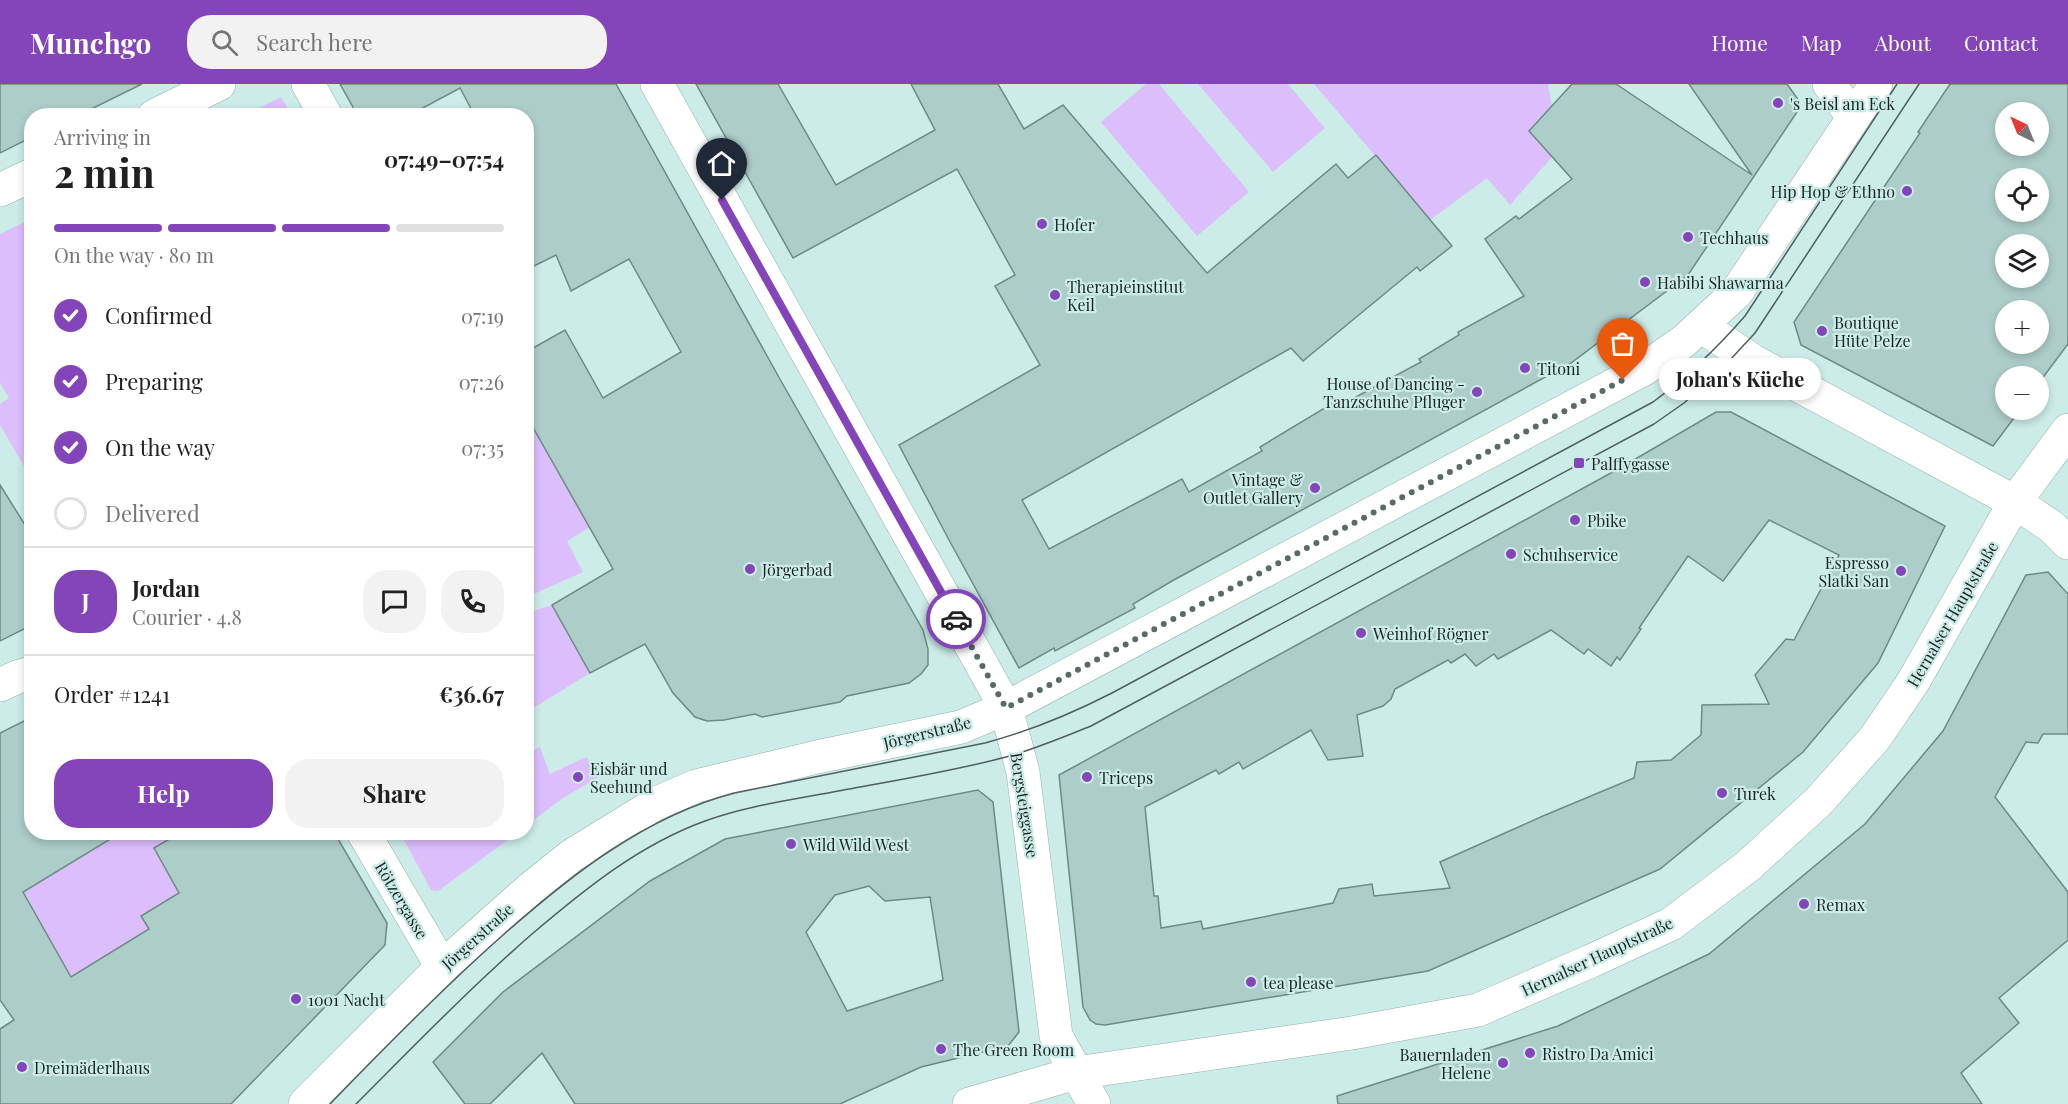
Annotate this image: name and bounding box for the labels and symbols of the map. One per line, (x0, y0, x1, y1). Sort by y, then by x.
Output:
place label: 's Beisl am Eck (1790, 93, 1895, 114)
marker: 's Beisl am Eck (1771, 96, 1785, 110)
north arrow (1995, 102, 2049, 156)
pin (696, 138, 747, 200)
place label: Hip Hop & Ethno (1771, 181, 1895, 202)
marker: Hip Hop & Ethno (1900, 184, 1914, 198)
place label: Hofer (1054, 214, 1095, 235)
marker: Hofer (1035, 217, 1049, 231)
place label: Techhaus (1700, 227, 1768, 248)
marker: Techhaus (1681, 230, 1695, 244)
place label: Habibi Shawarma (1657, 272, 1784, 293)
marker: Habibi Shawarma (1638, 275, 1652, 289)
place label: Therapieinstitut Keil (1067, 276, 1184, 315)
marker: Therapieinstitut Keil (1048, 288, 1062, 302)
place label: Boutique Hüte Pelze (1834, 312, 1911, 351)
pin (1597, 318, 1648, 380)
marker: Boutique Hüte Pelze (1815, 324, 1829, 338)
place label: Titoni (1537, 358, 1581, 379)
callout: Johan's Küche (1659, 359, 1821, 401)
marker: Titoni (1518, 361, 1532, 375)
place label: House of Dancing - Tanzschuhe Pfluger (1323, 373, 1465, 412)
marker: House of Dancing - Tanzschuhe Pfluger (1470, 385, 1484, 399)
place label: Palffygasse (1591, 453, 1670, 474)
marker: Palffygasse (1572, 456, 1586, 470)
place label: Vintage & Outlet Gallery (1203, 469, 1304, 508)
marker: Vintage & Outlet Gallery (1308, 481, 1322, 495)
place label: Pbike (1587, 510, 1627, 531)
marker: Pbike (1568, 513, 1582, 527)
street label: Hernalser Hauptstraße (1902, 537, 2002, 691)
place label: Schuhservice (1523, 544, 1618, 565)
marker: Schuhservice (1504, 547, 1518, 561)
place label: Espresso Slatki San (1819, 552, 1889, 591)
place label: Jörgerbad (761, 559, 832, 580)
marker: Jörgerbad (743, 562, 757, 576)
marker: Espresso Slatki San (1894, 564, 1908, 578)
courier (926, 589, 986, 649)
place label: Weinhof Rögner (1372, 623, 1489, 644)
marker: Weinhof Rögner (1354, 626, 1368, 640)
street label: Jörgerstraße (880, 711, 973, 753)
street label: Bergsteiggasse (1006, 751, 1044, 859)
place label: Eisbär und Seehund (590, 758, 667, 797)
place label: Triceps (1099, 767, 1153, 788)
marker: Eisbär und Seehund (571, 770, 585, 784)
marker: Triceps (1080, 770, 1094, 784)
place label: Turek (1734, 783, 1776, 804)
marker: Turek (1715, 786, 1729, 800)
place label: Wild Wild West (802, 834, 910, 855)
marker: Wild Wild West (784, 837, 798, 851)
street label: Rötzergasse (371, 858, 433, 942)
place label: Remax (1816, 894, 1866, 915)
marker: Remax (1797, 897, 1811, 911)
street label: Jörgerstraße (436, 898, 517, 974)
street label: Hernalser Hauptstraße (1518, 912, 1676, 1000)
place label: tea please (1263, 972, 1334, 993)
marker: tea please (1244, 975, 1258, 989)
place label: 1001 Nacht (308, 989, 385, 1010)
marker: 1001 Nacht (289, 992, 303, 1006)
place label: The Green Room (953, 1039, 1074, 1060)
marker: The Green Room (934, 1042, 948, 1056)
place label: Ristro Da Amici (1542, 1043, 1654, 1064)
place label: Bauernladen Helene (1400, 1044, 1491, 1083)
marker: Ristro Da Amici (1523, 1046, 1537, 1060)
marker: Bauernladen Helene (1496, 1056, 1510, 1070)
place label: Dreimäderlhaus (34, 1057, 150, 1078)
marker: Dreimäderlhaus (15, 1060, 29, 1074)

